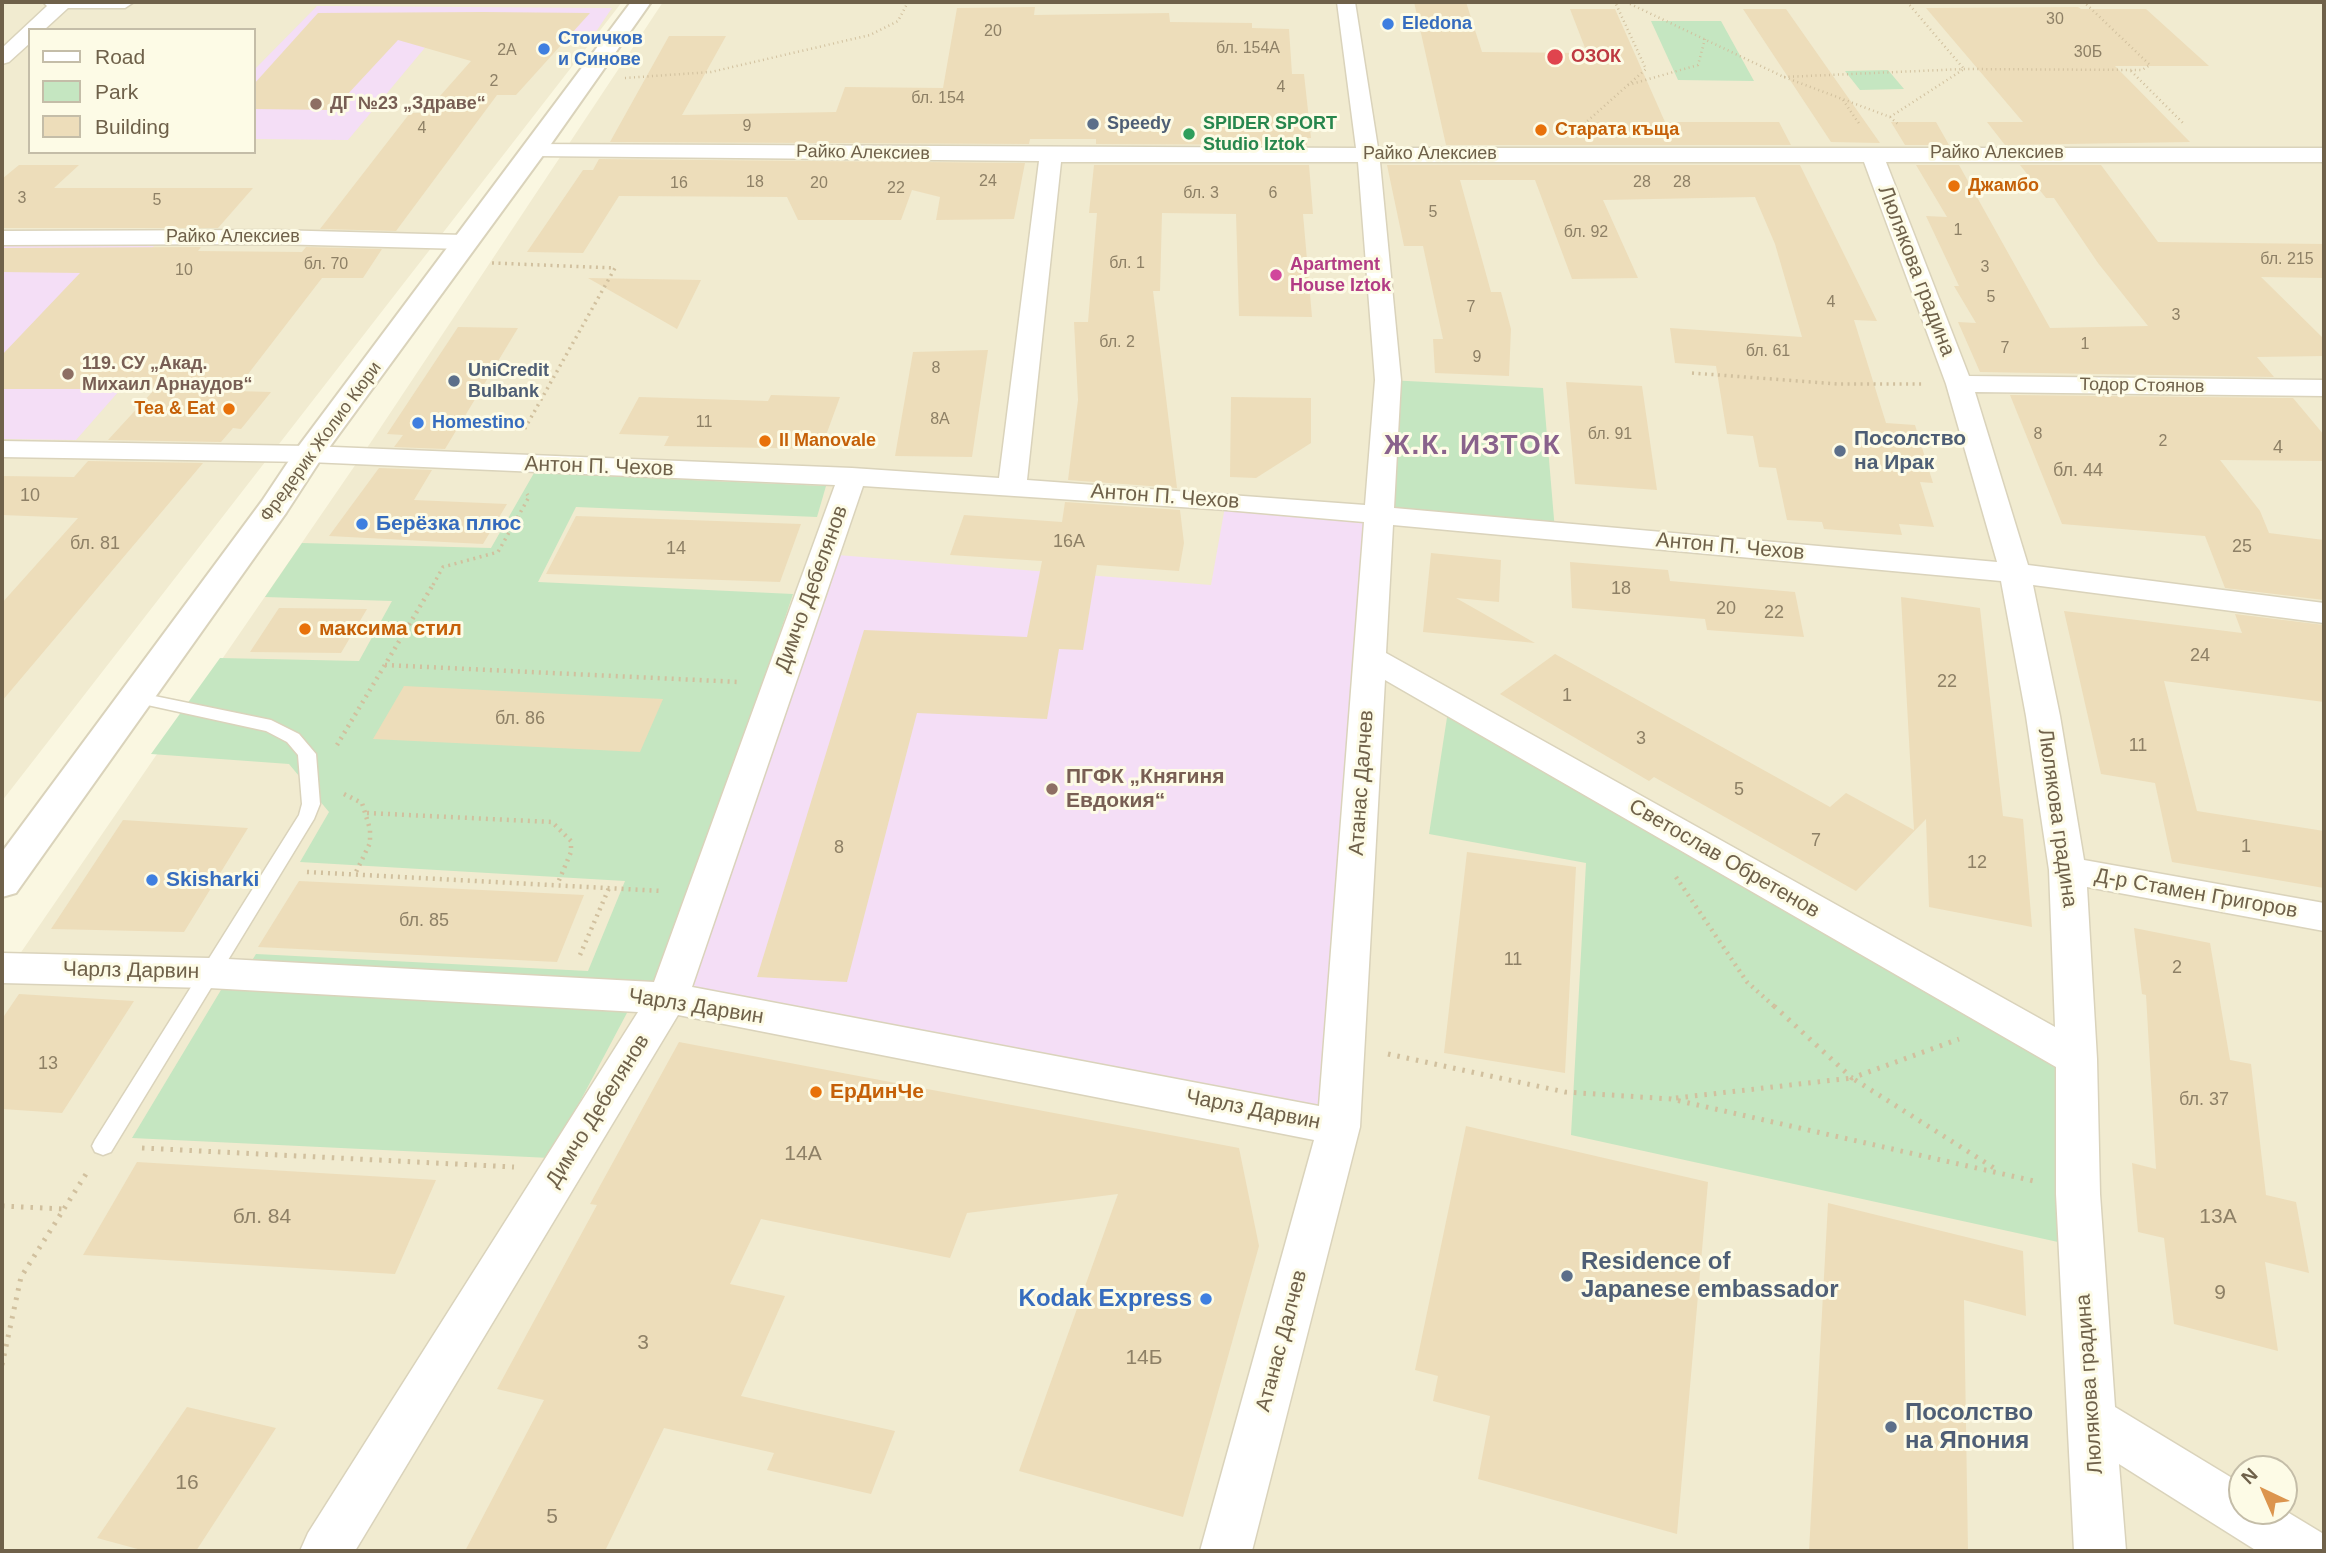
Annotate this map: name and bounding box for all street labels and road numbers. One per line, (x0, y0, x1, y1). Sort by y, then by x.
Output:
street label: Райко Алексиев (796, 141, 930, 165)
street label: Райко Алексиев (1930, 142, 2064, 164)
street label: Райко Алексиев (1363, 143, 1497, 165)
street label: Люлякова градина (1872, 182, 1960, 360)
street label: Райко Алексиев (166, 226, 300, 248)
street label: Фредерик Жолио Кюри (256, 358, 386, 526)
street label: Тодор Стоянов (2079, 374, 2205, 398)
street label: Антон П. Чехов (524, 452, 674, 482)
street label: Антон П. Чехов (1090, 479, 1240, 515)
street label: Димчо Дебелянов (770, 502, 854, 676)
street label: Антон П. Чехов (1655, 528, 1805, 566)
street label: Атанас Далчев (1344, 709, 1380, 857)
street label: Люлякова градина (2032, 727, 2082, 909)
street label: Светослав Обретенов (1624, 794, 1824, 924)
street label: Д-р Стамен Григоров (2093, 864, 2299, 924)
street label: Чарлз Дарвин (63, 957, 199, 985)
street label: Чарлз Дарвин (627, 984, 765, 1030)
street label: Димчо Дебелянов (541, 1030, 655, 1192)
street label: Чарлз Дарвин (1184, 1085, 1322, 1135)
street label: Атанас Далчев (1251, 1267, 1313, 1415)
street label: Люлякова градина (2071, 1293, 2109, 1475)

